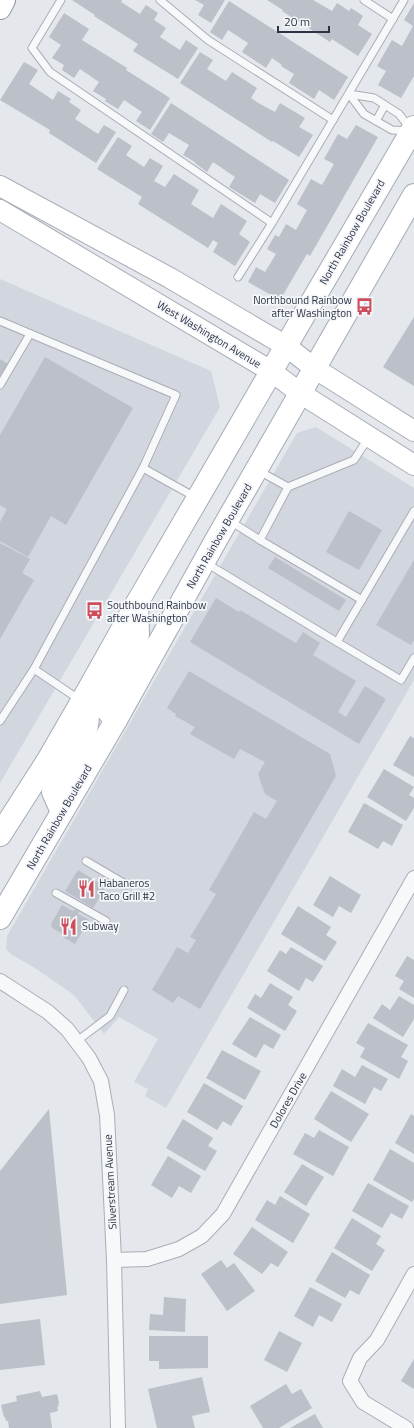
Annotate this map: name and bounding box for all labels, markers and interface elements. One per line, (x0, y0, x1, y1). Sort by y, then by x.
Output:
scale bar (278, 8, 329, 34)
text: 20 m (284, 12, 310, 31)
street label: North Rainbow Boulevard (315, 176, 389, 287)
place label: Northbound Rainbow after Washington (253, 292, 353, 321)
bus stop icon: Northbound Rainbow after Washington (355, 296, 375, 316)
street label: West Washington Avenue (154, 297, 264, 372)
street label: North Rainbow Boulevard (182, 480, 256, 591)
place label: Southbound Rainbow after Washington (107, 597, 207, 626)
bus stop icon: Southbound Rainbow after Washington (84, 601, 104, 621)
street label: North Rainbow Boulevard (22, 761, 96, 872)
place label: Habaneros Taco Grill #2 (99, 875, 155, 904)
restaurant icon: Habaneros Taco Grill #2 (76, 879, 96, 899)
restaurant icon: Subway (59, 916, 79, 936)
place label: Subway (82, 918, 119, 934)
street label: Dolores Drive (266, 1069, 311, 1131)
street label: Silverstream Avenue (99, 1134, 120, 1230)

